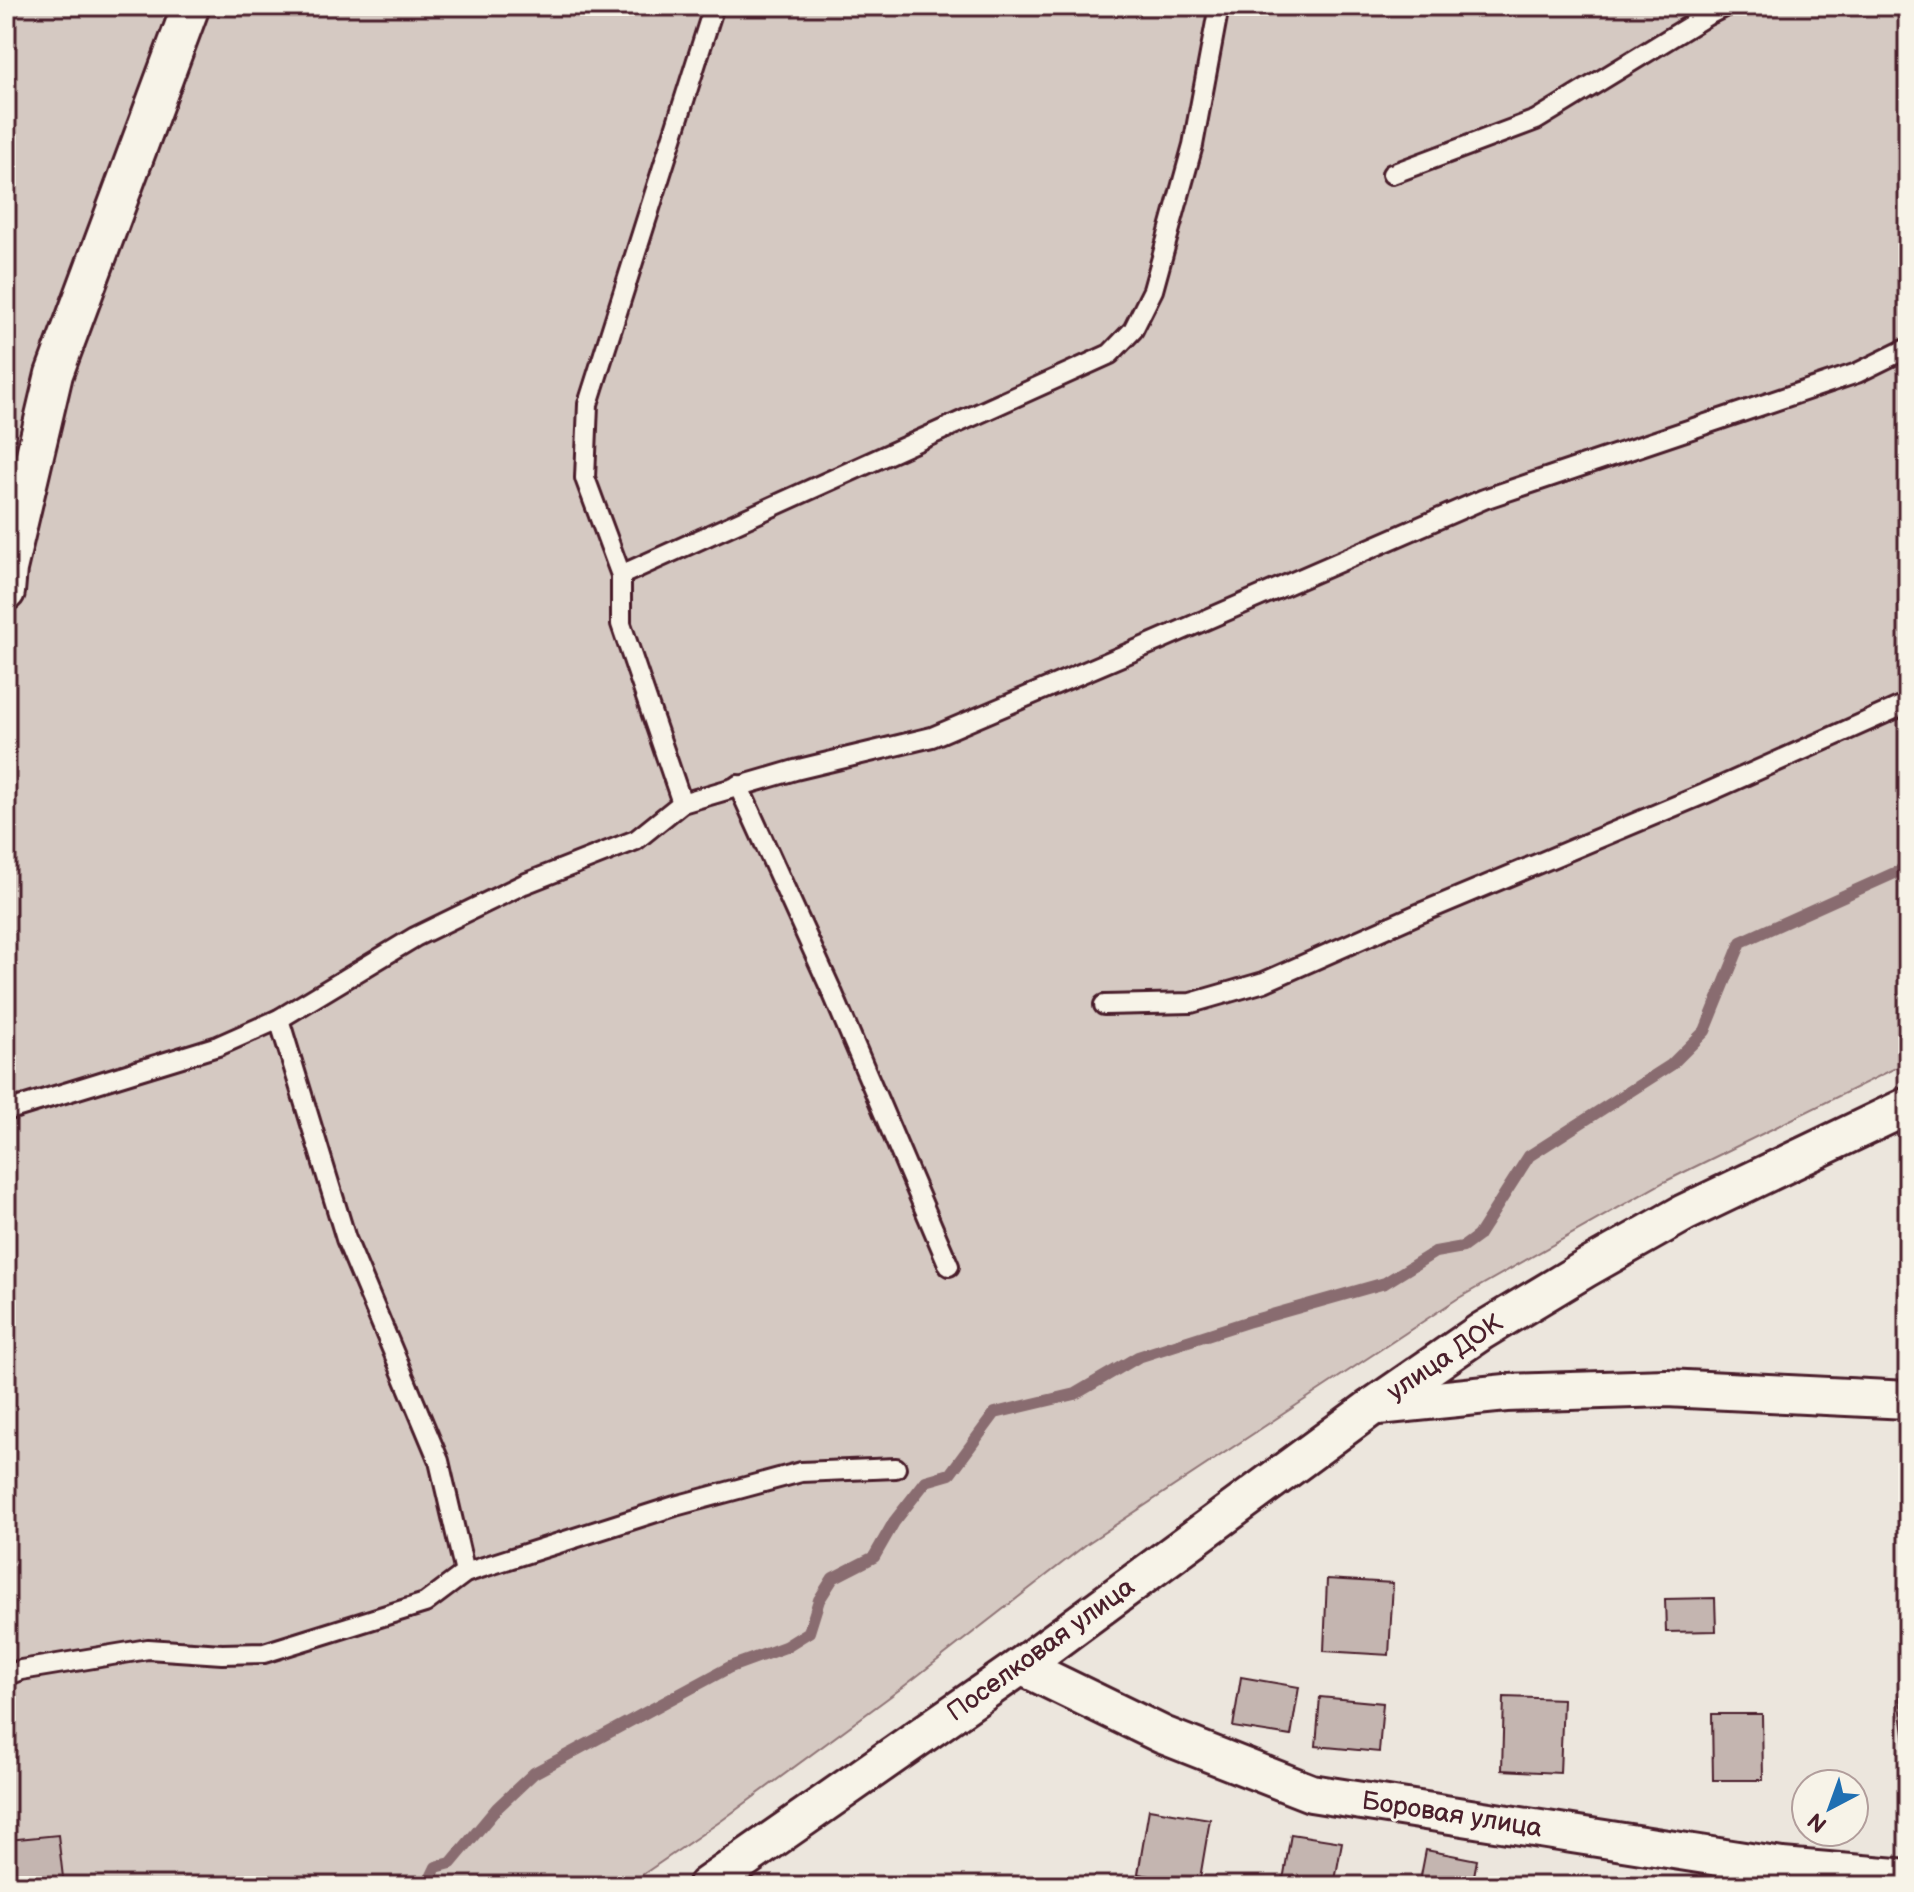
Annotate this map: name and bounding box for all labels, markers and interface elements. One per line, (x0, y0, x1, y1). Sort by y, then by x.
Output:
street label: улица ДОК (1381, 1308, 1509, 1408)
street label: Поселковая улица (941, 1572, 1141, 1728)
north arrow (1790, 1768, 1870, 1848)
street label: Боровая улица (1360, 1785, 1544, 1845)
text: N (1803, 1806, 1833, 1838)

